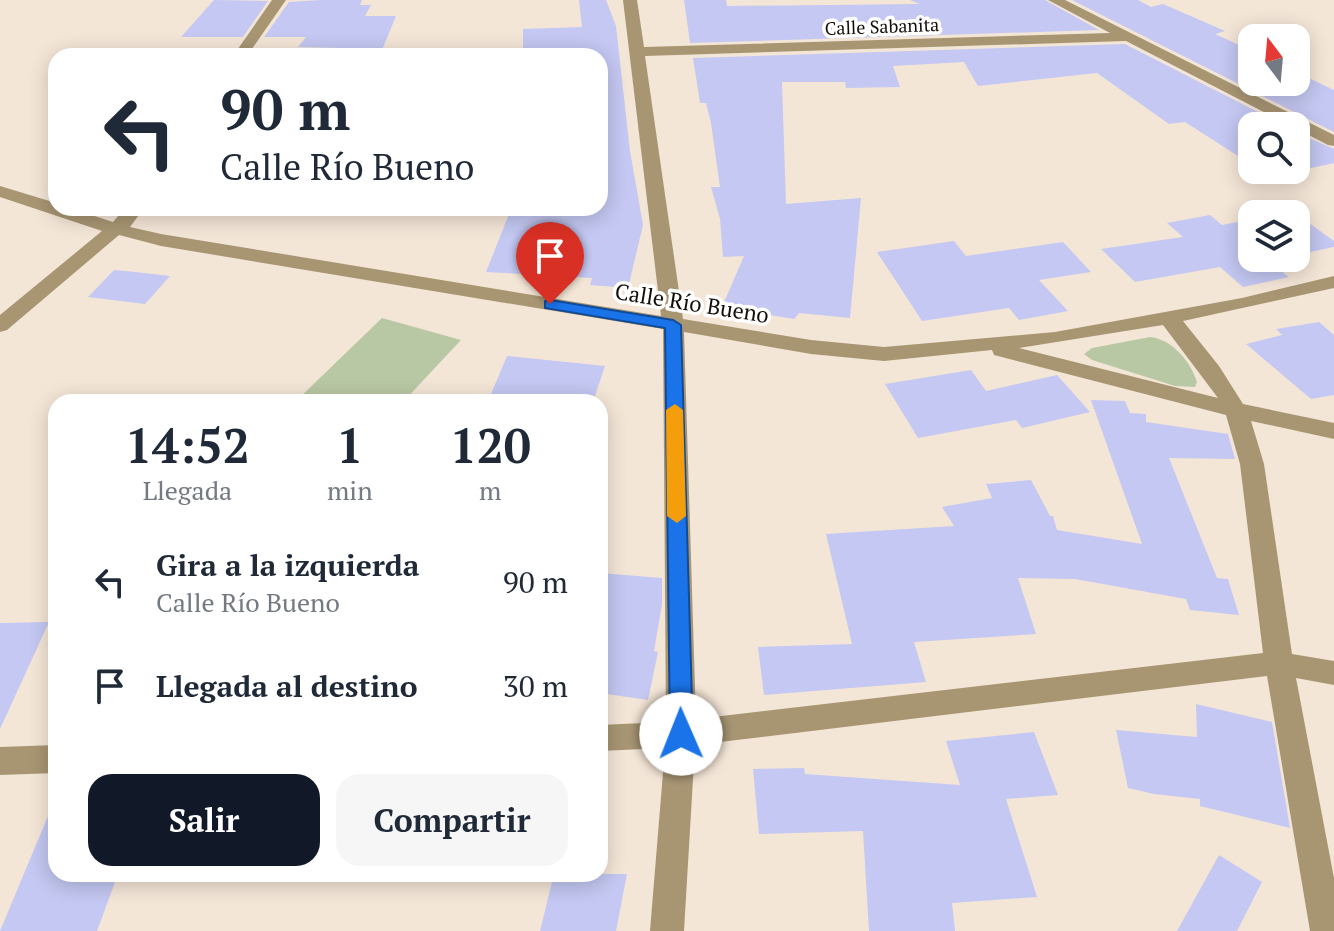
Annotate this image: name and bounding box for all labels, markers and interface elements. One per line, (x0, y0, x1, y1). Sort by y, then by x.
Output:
street label: Calle Sabanita (824, 12, 940, 40)
north arrow (1238, 24, 1310, 96)
map controls (1238, 24, 1310, 272)
text: 90 m (220, 72, 350, 146)
icon: left (88, 80, 192, 184)
button: search (1238, 112, 1310, 184)
text: Calle Río Bueno (220, 143, 475, 190)
button: layers (1238, 200, 1310, 272)
pin (516, 222, 584, 304)
icon: arrive (528, 234, 572, 278)
street label: Calle Río Bueno (613, 276, 771, 329)
text: 14:52 (125, 413, 250, 477)
text: 1 (336, 413, 363, 477)
text: 120 (450, 413, 531, 477)
text: Llegada (143, 473, 232, 507)
text: min (327, 473, 373, 507)
text: m (479, 473, 502, 507)
text: Gira a la izquierda (156, 545, 420, 585)
icon: left (88, 560, 132, 604)
text: 90 m (503, 562, 568, 602)
text: Calle Río Bueno (156, 585, 340, 619)
icon: arrive (88, 664, 132, 708)
text: Llegada al destino (156, 666, 417, 706)
text: 30 m (503, 666, 568, 706)
position arrow (639, 692, 723, 776)
button: Salir (88, 774, 320, 866)
button: Compartir (336, 774, 568, 866)

